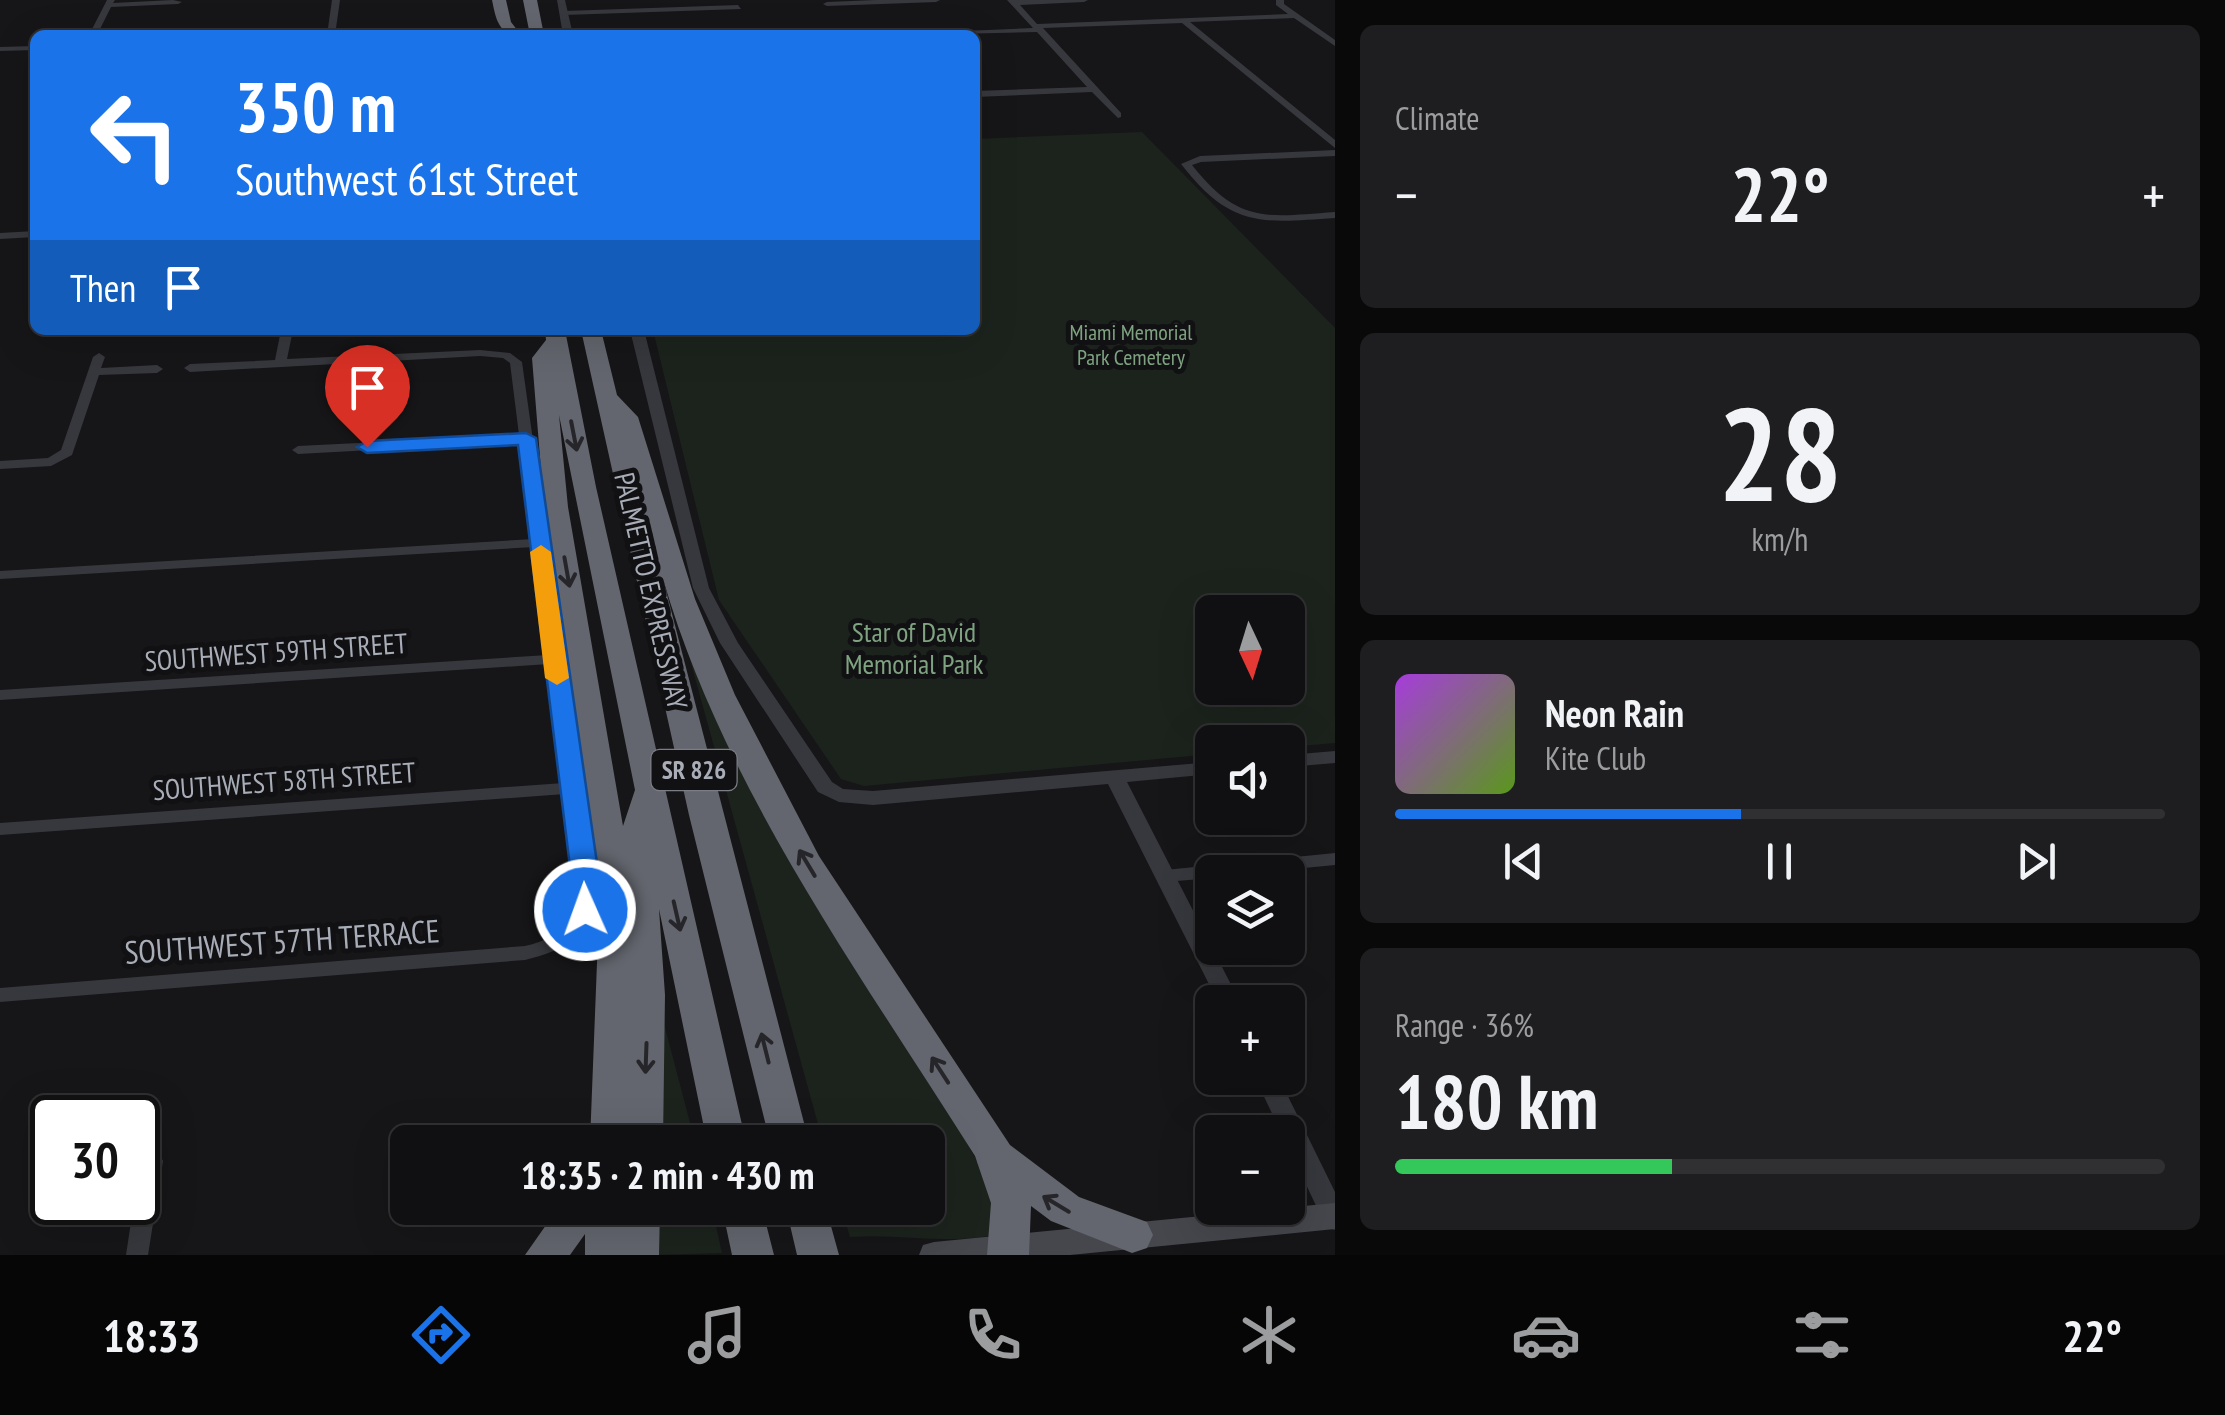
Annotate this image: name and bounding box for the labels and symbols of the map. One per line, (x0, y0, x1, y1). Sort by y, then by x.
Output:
park label: Miami Memorial Park Cemetery (1069, 318, 1193, 371)
pin (325, 345, 410, 448)
one-way arrow (565, 419, 584, 452)
street label: PALMETTO EXPRESSWAY (606, 469, 697, 713)
one-way arrow (558, 555, 577, 587)
north arrow (1195, 595, 1305, 705)
park label: Star of David Memorial Park (845, 613, 984, 682)
street label: SOUTHWEST 59TH STREET (144, 624, 409, 679)
road number: SR 826 (652, 750, 736, 790)
street label: SOUTHWEST 58TH STREET (152, 753, 417, 808)
one-way arrow (797, 850, 817, 878)
position arrow (533, 858, 637, 962)
one-way arrow (668, 899, 687, 931)
street label: SOUTHWEST 57TH TERRACE (123, 909, 441, 973)
one-way arrow (754, 1033, 773, 1064)
one-way arrow (636, 1041, 655, 1073)
one-way arrow (929, 1056, 950, 1084)
speed limit sign: 30 (30, 1095, 160, 1225)
one-way arrow (1042, 1193, 1071, 1214)

